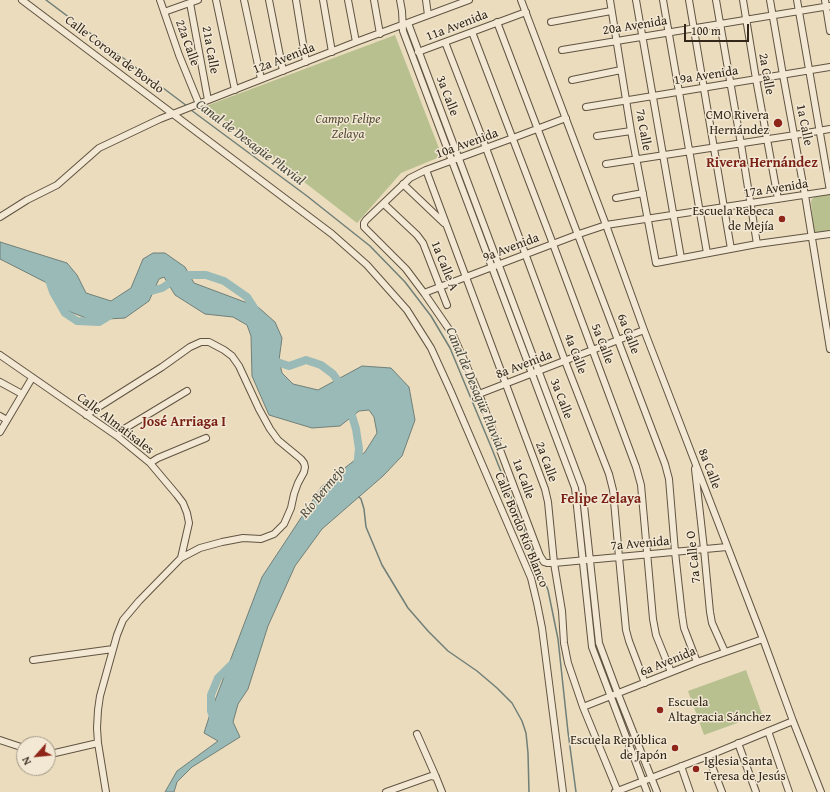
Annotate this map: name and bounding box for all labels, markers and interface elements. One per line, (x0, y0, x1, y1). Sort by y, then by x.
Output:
street label: 11a Avenida (424, 7, 490, 45)
street label: Calle Corona de Bordo (61, 13, 167, 97)
street label: 20a Avenida (602, 13, 668, 39)
scale bar (686, 16, 751, 42)
street label: 22a Calle (171, 18, 203, 68)
text: 100 m (691, 22, 721, 39)
street label: 21a Calle (198, 25, 222, 75)
street label: 12a Avenida (251, 40, 317, 78)
street label: 2a Calle (755, 52, 777, 96)
street label: 19a Avenida (673, 63, 739, 89)
street label: 3a Calle (432, 74, 462, 118)
water label: Canal de Desagüe Pluvial (192, 96, 308, 190)
street label: 1a Calle (792, 103, 816, 147)
street label: 7a Calle (632, 108, 654, 152)
place label: CMO Rivera Hernández (706, 108, 769, 139)
park label: Campo Felipe Zelaya (316, 112, 380, 143)
marker: CMO Rivera Hernández (772, 117, 784, 129)
street label: 10a Avenida (434, 126, 500, 162)
district label: Rivera Hernández (706, 155, 818, 171)
street label: 17a Avenida (743, 176, 809, 202)
place label: Escuela Rebeca de Mejía (692, 204, 774, 235)
marker: Escuela Rebeca de Mejía (777, 214, 787, 224)
street label: 9a Avenida (481, 230, 541, 266)
street label: 1a Calle A (427, 239, 461, 293)
street label: 6a Calle (613, 312, 643, 356)
street label: 5a Calle (587, 322, 617, 366)
water label: Canal de Desagüe Pluvial (441, 325, 509, 453)
street label: 4a Calle (560, 332, 590, 376)
street label: 8a Avenida (494, 347, 554, 383)
street label: 3a Calle (546, 377, 576, 421)
street label: Calle Almatisales (73, 390, 157, 458)
district label: José Arriaga I (142, 414, 226, 430)
street label: 2a Calle (532, 440, 560, 484)
street label: 8a Calle (694, 447, 724, 491)
street label: 1a Calle (509, 457, 537, 501)
water label: Río Bermejo (297, 462, 349, 522)
street label: Calle Bordo Río Blanco (491, 470, 551, 590)
district label: Felipe Zelaya (561, 491, 641, 507)
street label: 7a Calle O (683, 530, 705, 584)
street label: 7a Avenida (610, 534, 670, 554)
street label: 6a Avenida (638, 644, 698, 680)
place label: Escuela Altagracia Sánchez (668, 695, 771, 726)
marker: Escuela Altagracia Sánchez (655, 705, 665, 715)
place label: Escuela República de Japón (570, 733, 667, 764)
north arrow (16, 736, 56, 776)
marker: Escuela República de Japón (670, 743, 680, 753)
text: N (17, 754, 35, 768)
place label: Iglesia Santa Teresa de Jesús (704, 754, 786, 785)
marker: Iglesia Santa Teresa de Jesús (691, 764, 701, 774)

